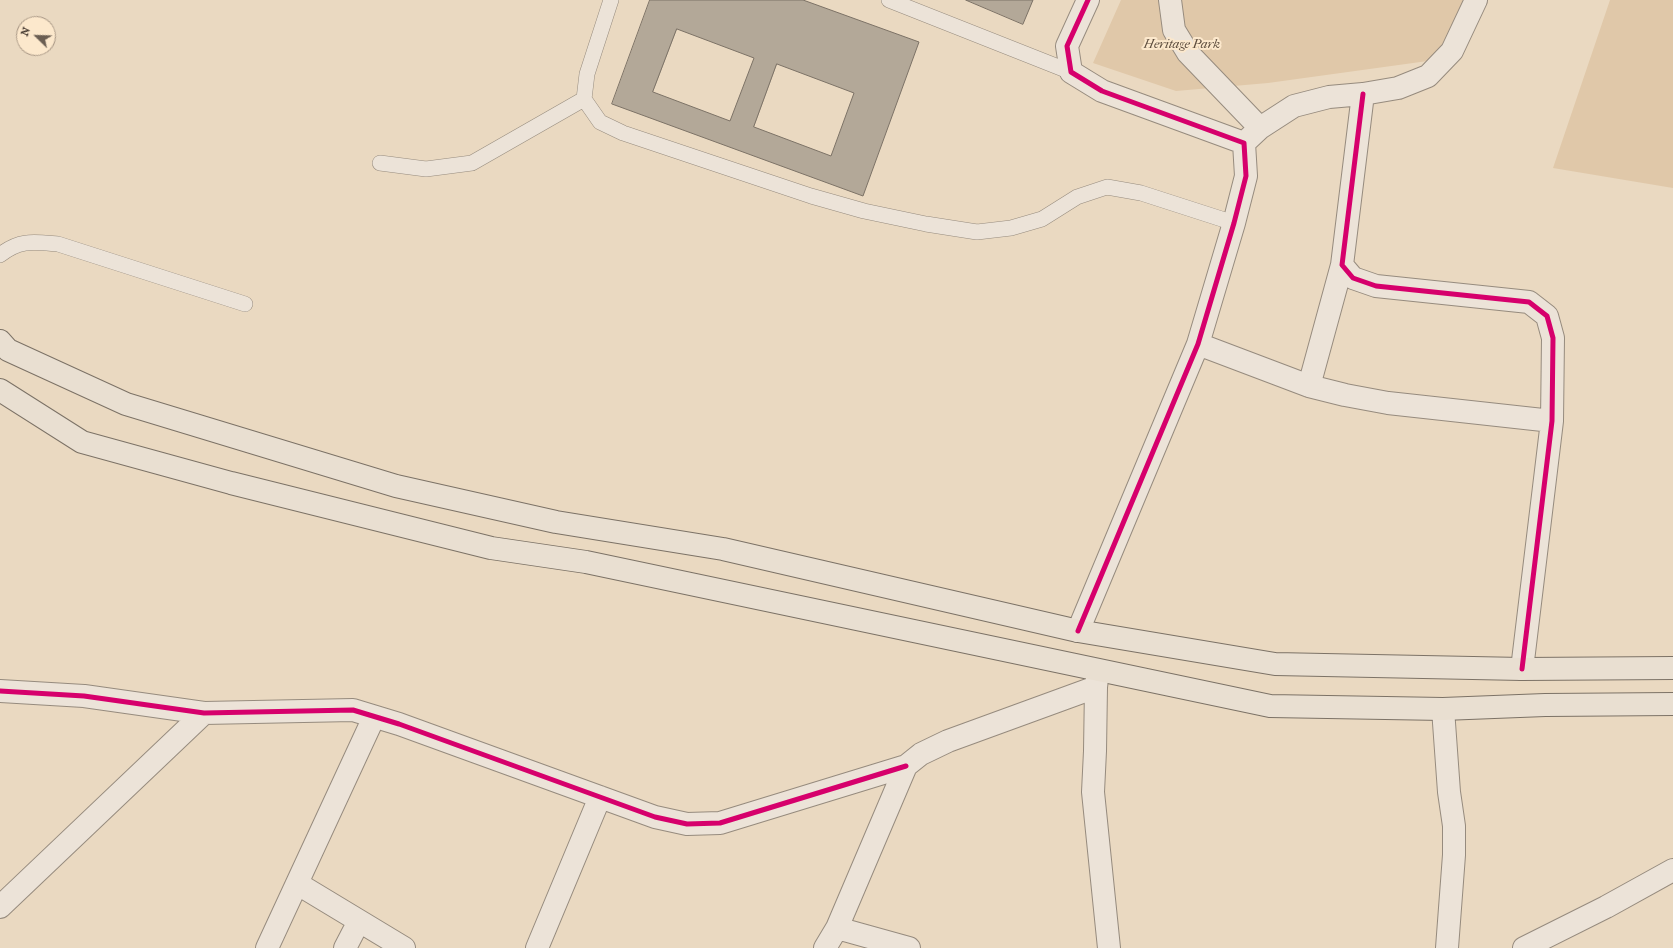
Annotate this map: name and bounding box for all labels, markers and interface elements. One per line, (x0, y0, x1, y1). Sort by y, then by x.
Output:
north arrow (16, 16, 56, 56)
text: N (18, 25, 33, 38)
park label: Heritage Park (1144, 37, 1220, 53)

